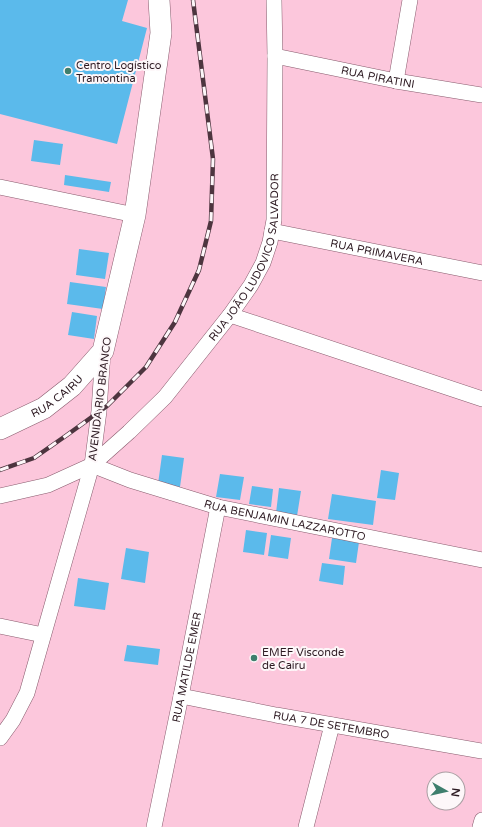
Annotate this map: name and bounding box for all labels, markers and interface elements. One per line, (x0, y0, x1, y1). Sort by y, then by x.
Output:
place label: Centro Logístico Tramontina (76, 59, 162, 85)
street label: RUA PIRATINI (340, 63, 416, 90)
marker: Centro Logístico Tramontina (63, 66, 73, 76)
street label: RUA JOÃO LUDOVICO SALVADOR (206, 173, 281, 343)
street label: RUA PRIMAVERA (329, 236, 425, 268)
street label: AVENIDA RIO BRANCO (86, 336, 114, 462)
street label: RUA CAIRU (29, 372, 85, 420)
street label: RUA BENJAMIN LAZZAROTTO (203, 497, 367, 543)
street label: RUA MATILDE EMER (169, 611, 204, 724)
place label: EMEF Visconde de Cairu (262, 646, 344, 672)
marker: EMEF Visconde de Cairu (249, 653, 259, 663)
street label: RUA 7 DE SETEMBRO (272, 708, 390, 741)
north arrow (426, 771, 466, 811)
text: N (448, 787, 462, 798)

